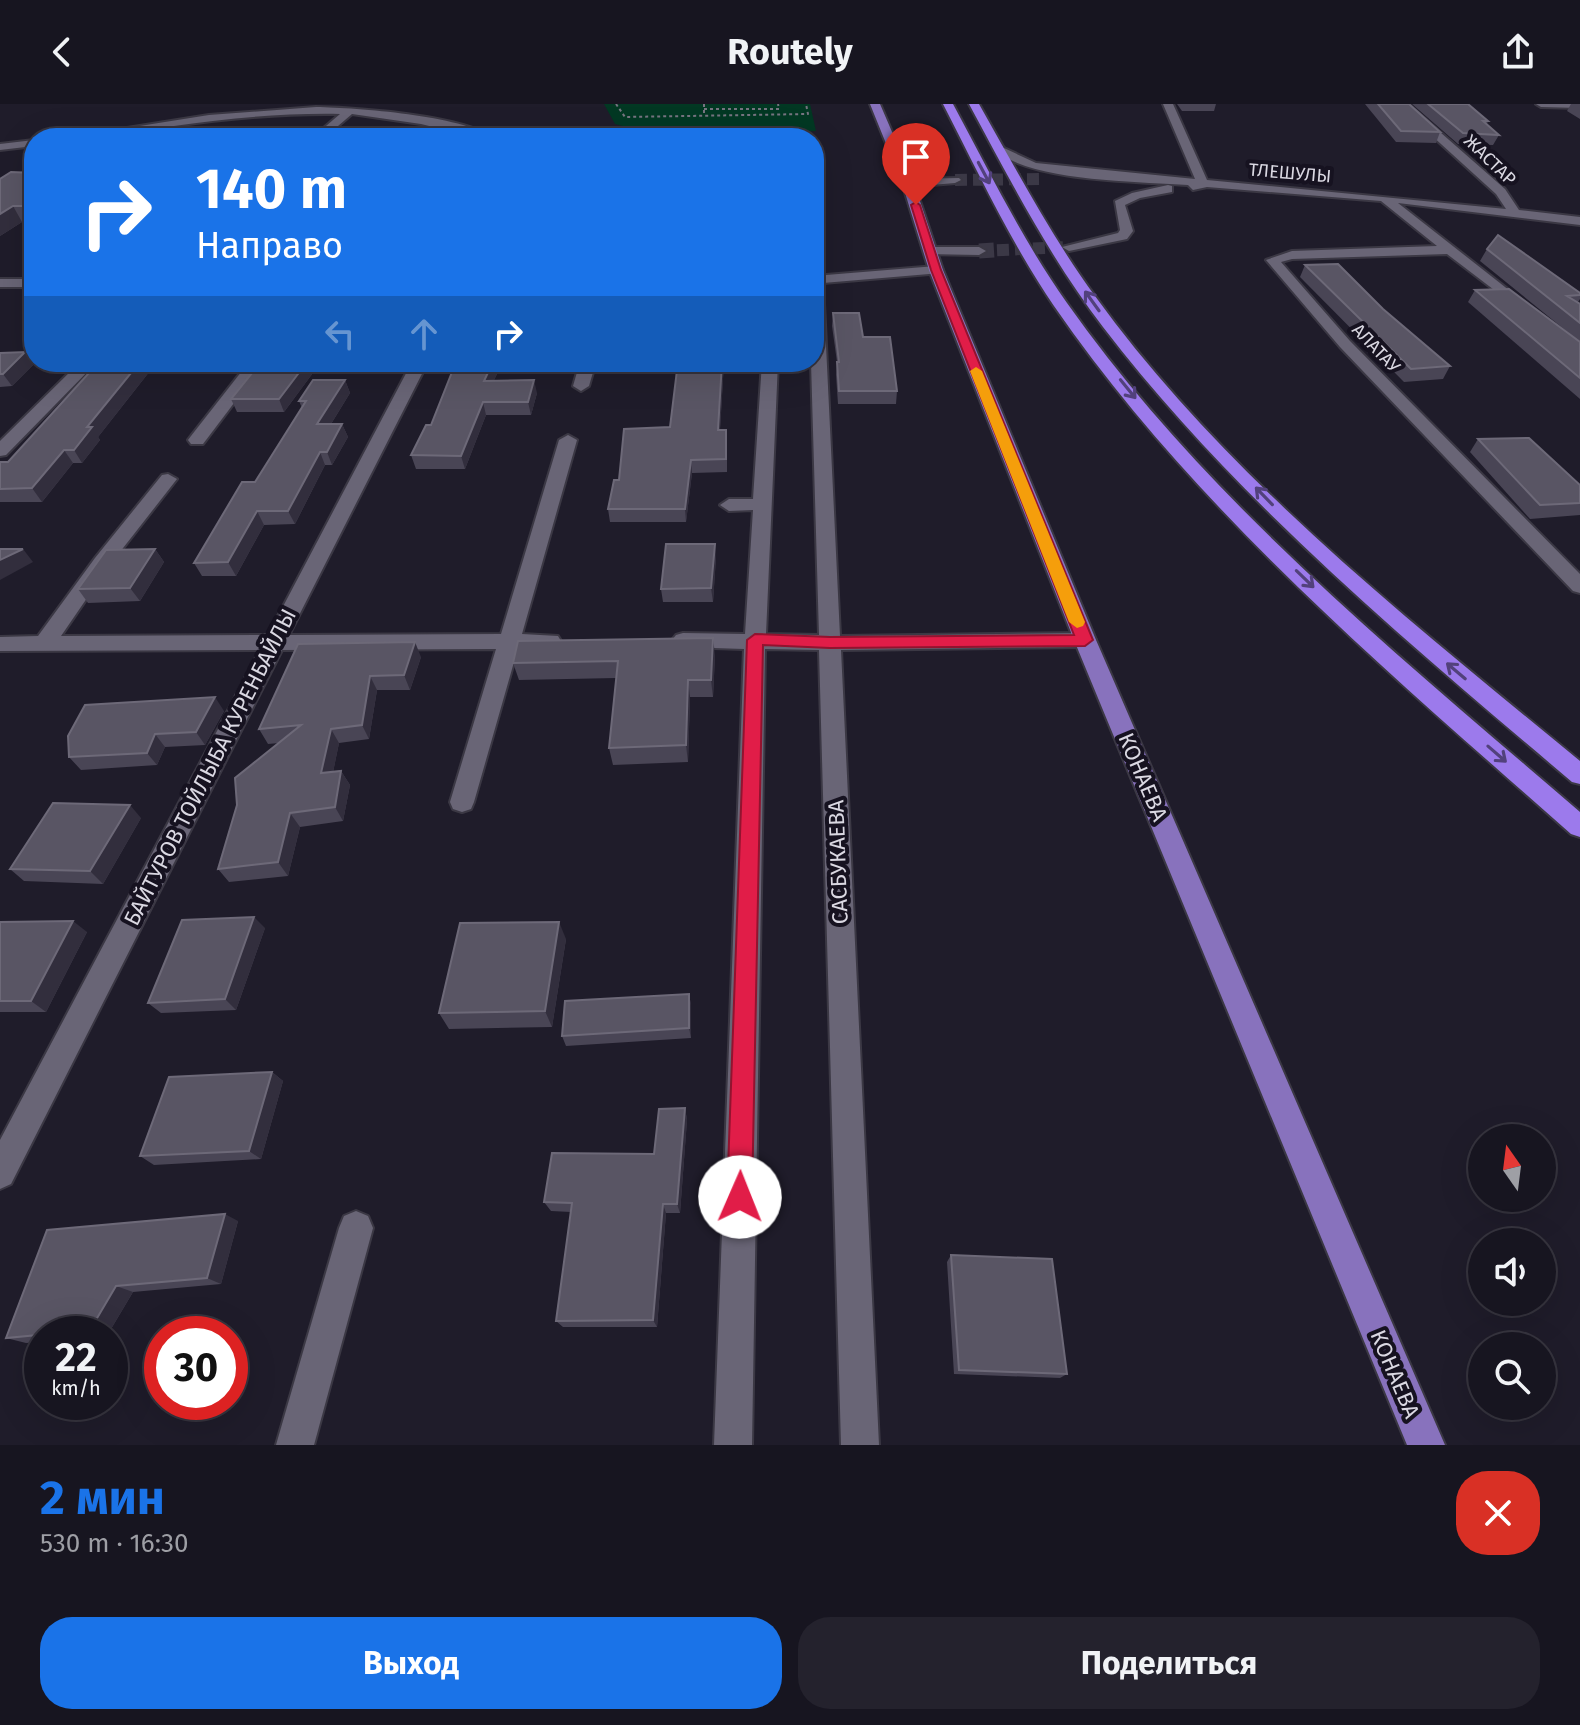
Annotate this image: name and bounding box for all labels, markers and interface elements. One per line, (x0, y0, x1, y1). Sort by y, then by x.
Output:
icon: back (40, 30, 84, 74)
text: Routely (727, 30, 853, 74)
icon: share (1496, 30, 1540, 74)
pin (882, 123, 950, 205)
street label: ЖАСТАР (1459, 130, 1521, 190)
icon: arrive (894, 135, 938, 179)
text: 140 m (196, 156, 347, 223)
street label: ТЛЕШУЛЫ (1248, 158, 1332, 188)
icon: right (64, 160, 168, 264)
one-way arrow (977, 161, 993, 184)
text: Направо (196, 224, 343, 268)
one-way arrow (1084, 291, 1101, 312)
icon: left (318, 312, 362, 356)
icon: ahead (402, 312, 446, 356)
icon: right (486, 312, 530, 356)
street label: АЛАТАУ (1347, 319, 1405, 377)
one-way arrow (1119, 378, 1136, 399)
one-way arrow (1256, 486, 1274, 506)
one-way arrow (1295, 569, 1315, 588)
street label: БАЙТУРОВ ТОЙЛЫБА КУРЕНБАЙЛЫ (118, 604, 302, 930)
one-way arrow (1446, 662, 1467, 680)
street label: КОНАЕВА (1112, 729, 1174, 825)
one-way arrow (1486, 745, 1506, 763)
street label: САСБУКАЕВА (822, 799, 854, 925)
north arrow (1468, 1124, 1556, 1212)
map controls (1468, 1124, 1556, 1420)
position arrow (698, 1155, 782, 1239)
button: sound (1468, 1228, 1556, 1316)
speed limit sign: 30 (144, 1316, 248, 1420)
street label: КОНАЕВА (1364, 1326, 1426, 1422)
button: search (1468, 1332, 1556, 1420)
text: 22 (55, 1334, 97, 1382)
text: km/h (51, 1376, 101, 1400)
text: 2 мин (40, 1469, 165, 1527)
button: close (1456, 1471, 1540, 1555)
text: 530 m · 16:30 (40, 1528, 189, 1559)
button: Выход (40, 1617, 782, 1709)
button: Поделиться (798, 1617, 1540, 1709)

